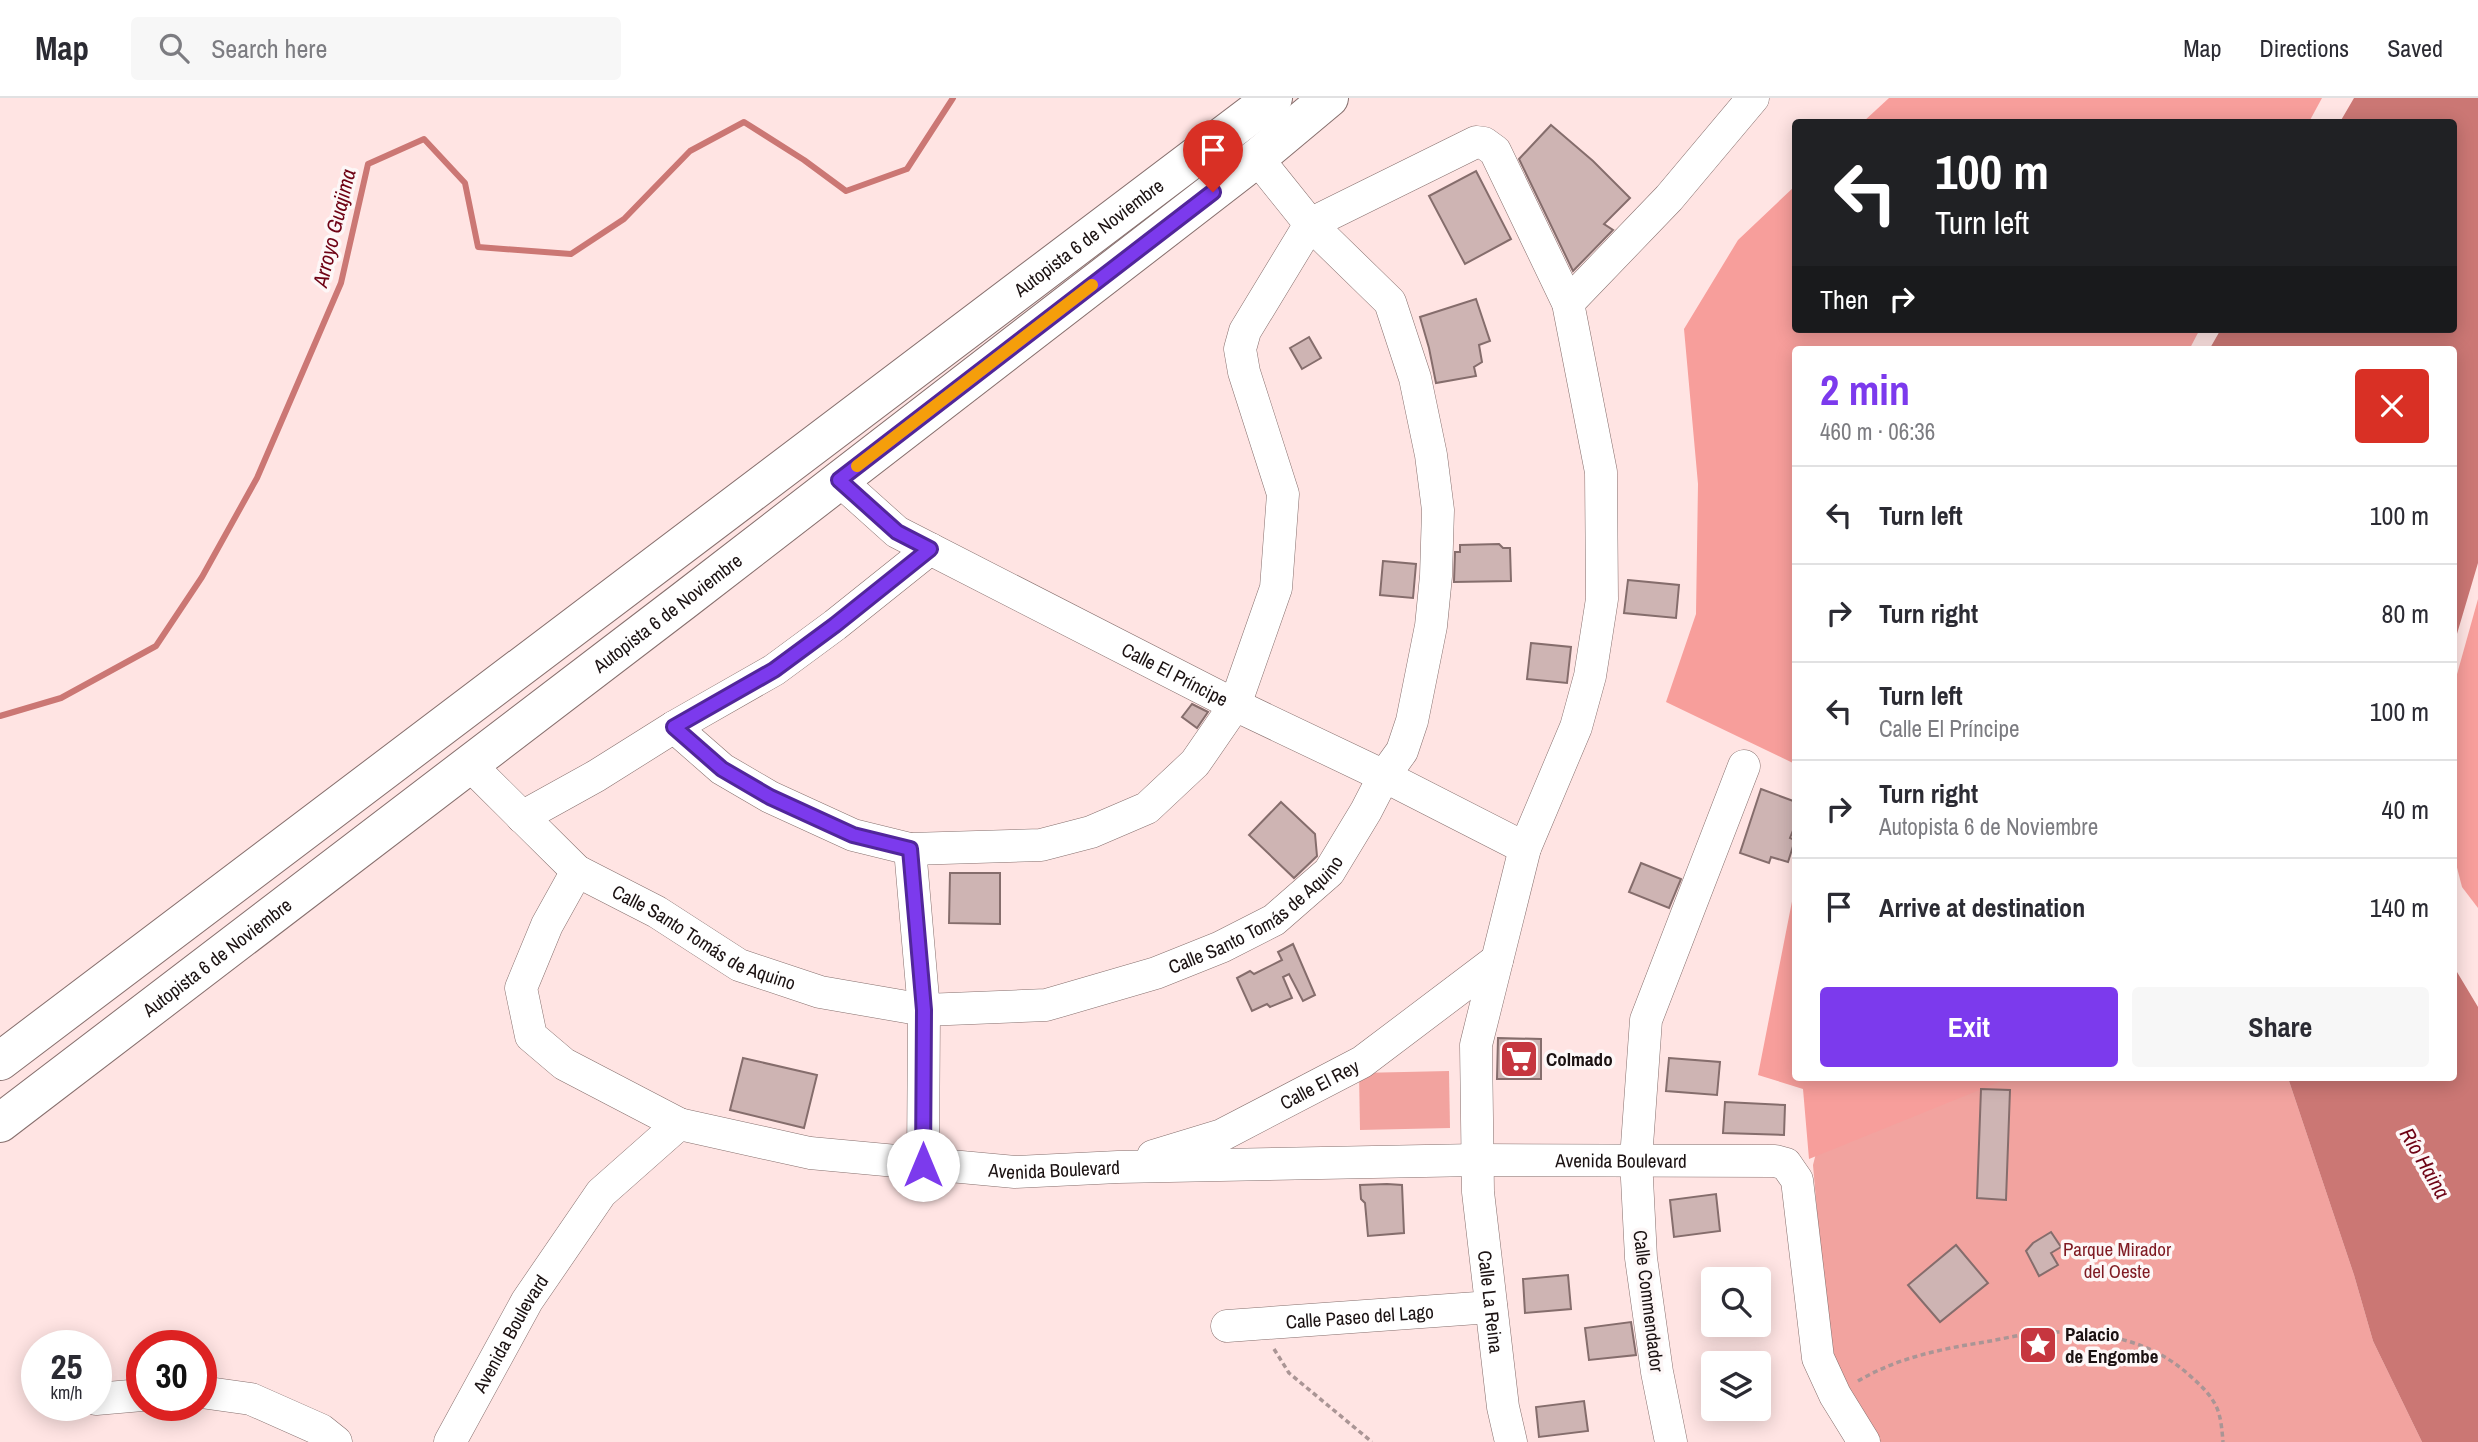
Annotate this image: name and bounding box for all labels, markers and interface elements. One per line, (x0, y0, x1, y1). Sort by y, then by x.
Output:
search box (131, 17, 621, 80)
text: Map (35, 26, 89, 70)
icon: search (155, 29, 193, 67)
text: Search here (211, 31, 327, 66)
text: Map (2183, 32, 2221, 64)
text: Directions (2259, 32, 2349, 64)
text: Saved (2387, 32, 2443, 64)
pin (1183, 120, 1243, 192)
icon: arrive (1194, 131, 1232, 169)
text: 100 m (1935, 138, 2049, 204)
icon: left (1820, 147, 1911, 238)
water label: Arroyo Guajima (305, 166, 363, 291)
street label: Autopista 6 de Noviembre (1008, 172, 1169, 303)
text: Turn left (1935, 201, 2029, 244)
icon: right (1883, 280, 1921, 318)
text: Then (1820, 282, 1869, 317)
text: 2 min (1820, 362, 1910, 418)
button: close (2355, 369, 2429, 443)
text: 460 m · 06:36 (1820, 416, 1935, 447)
icon: left (1820, 496, 1858, 534)
text: Turn left (1879, 498, 1963, 533)
text: 100 m (2370, 498, 2429, 533)
street label: Autopista 6 de Noviembre (587, 547, 747, 679)
icon: right (1820, 594, 1858, 632)
text: Turn right (1879, 596, 1978, 631)
text: 80 m (2382, 596, 2429, 631)
street label: Calle El Príncipe (1117, 636, 1232, 712)
text: Turn left (1879, 678, 1963, 713)
icon: left (1820, 692, 1858, 730)
text: 100 m (2370, 694, 2429, 729)
text: Calle El Príncipe (1879, 713, 2019, 744)
text: Turn right (1879, 776, 1978, 811)
icon: right (1820, 790, 1858, 828)
text: 40 m (2382, 792, 2429, 827)
text: Autopista 6 de Noviembre (1879, 811, 2098, 842)
street label: Calle Santo Tomás de Aquino (1164, 851, 1349, 980)
street label: Calle Santo Tomás de Aquino (608, 878, 799, 996)
icon: arrive (1820, 888, 1858, 926)
text: Arrive at destination (1879, 890, 2085, 925)
text: 140 m (2370, 890, 2429, 925)
street label: Autopista 6 de Noviembre (136, 892, 297, 1023)
button: Exit (1820, 987, 2118, 1067)
button: Share (2132, 987, 2429, 1067)
supermarket icon: Colmado (1498, 1038, 1540, 1080)
place label: Colmado (1546, 1046, 1613, 1072)
street label: Calle El Rey (1275, 1053, 1364, 1116)
water label: Río Haina (2393, 1122, 2457, 1204)
position arrow (886, 1128, 960, 1202)
street label: Avenida Boulevard (1554, 1147, 1687, 1174)
street label: Avenida Boulevard (986, 1154, 1121, 1185)
street label: Calle Commendador (1627, 1229, 1671, 1374)
park label: Parque Mirador del Oeste (2063, 1236, 2172, 1284)
street label: Calle La Reina (1472, 1249, 1510, 1355)
map controls (1701, 1267, 1771, 1421)
button: search (1701, 1267, 1771, 1337)
street label: Avenida Boulevard (466, 1270, 554, 1398)
street label: Calle Paseo del Lago (1285, 1298, 1435, 1335)
place label: Palacio de Engombe (2065, 1321, 2159, 1369)
place icon: Palacio de Engombe (2017, 1324, 2059, 1366)
speed limit sign: 30 (126, 1330, 217, 1421)
text: 25 (51, 1343, 82, 1390)
button: layers (1701, 1351, 1771, 1421)
text: km/h (51, 1380, 83, 1405)

